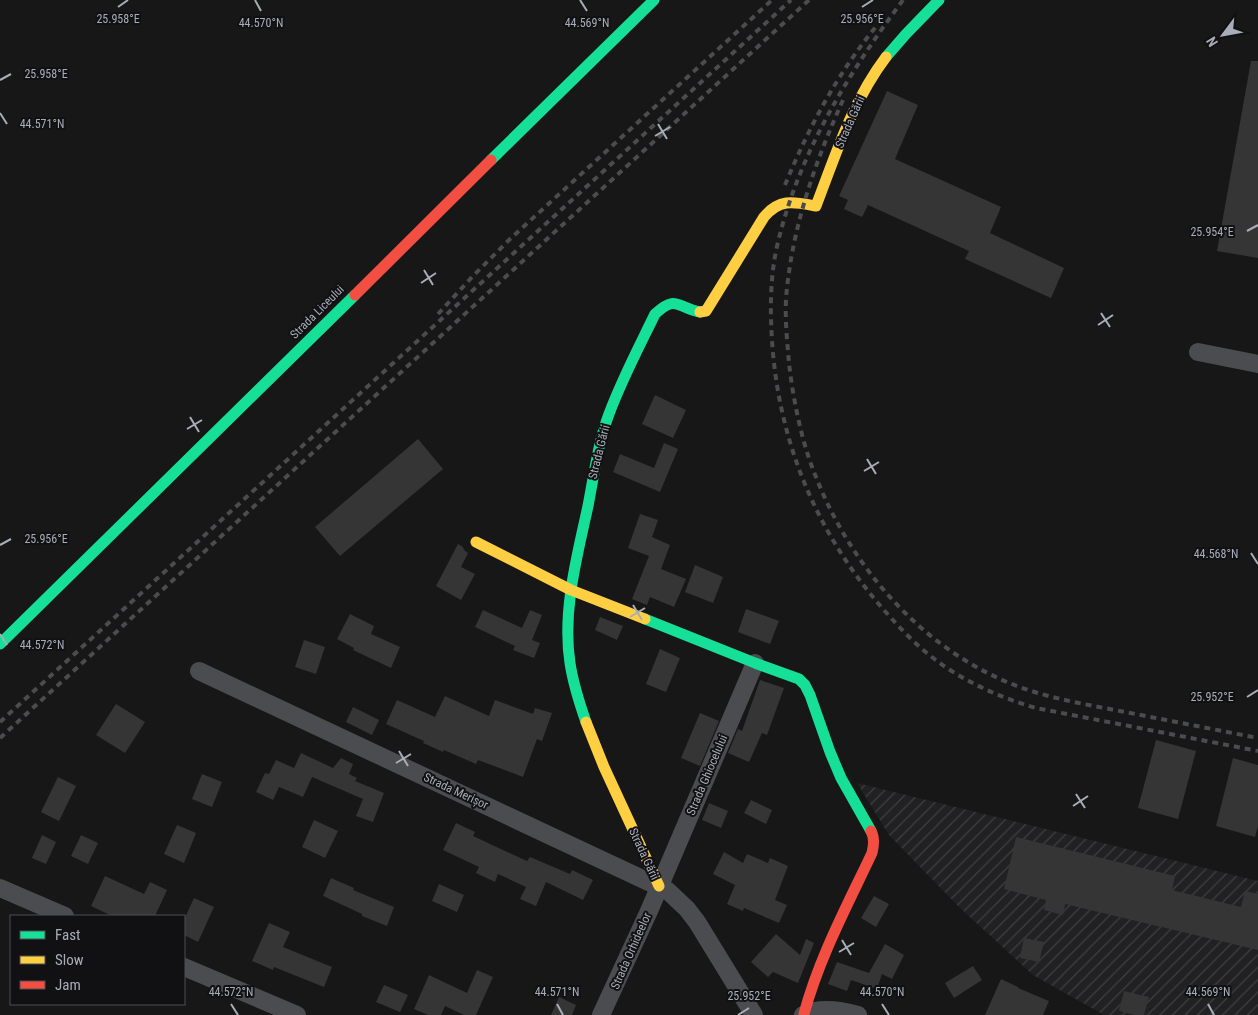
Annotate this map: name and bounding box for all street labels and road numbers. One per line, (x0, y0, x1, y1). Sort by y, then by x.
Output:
street label: Strada Gării (832, 94, 868, 150)
street label: Strada Liceului (287, 282, 347, 342)
street label: Strada Gării (586, 423, 612, 481)
street label: Strada Ghiocelului (684, 733, 730, 817)
street label: Strada Merișor (421, 770, 491, 813)
street label: Strada Gării (626, 826, 662, 882)
street label: Strada Orhideelor (608, 910, 654, 992)

